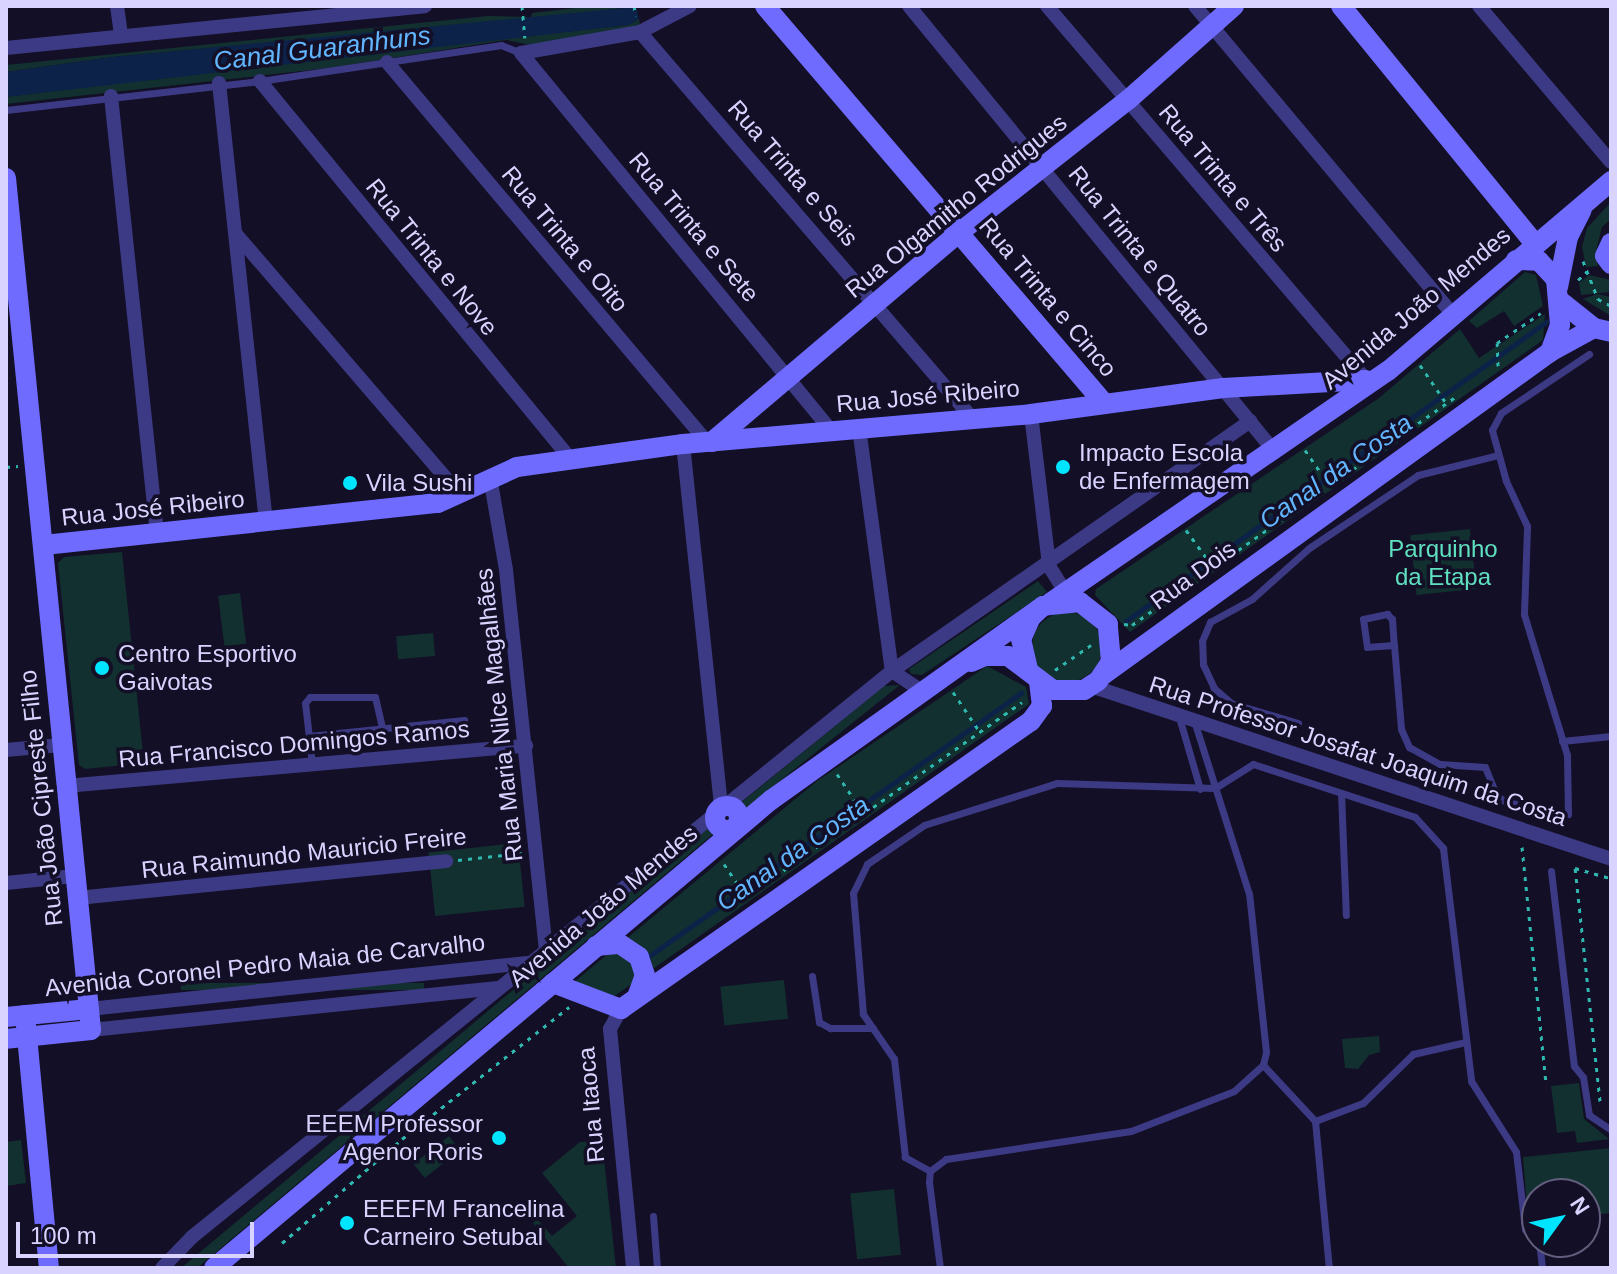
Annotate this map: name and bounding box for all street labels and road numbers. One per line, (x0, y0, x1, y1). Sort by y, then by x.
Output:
street label: Rua Trinta e Seis (722, 94, 864, 252)
street label: Rua Trinta e Três (1153, 98, 1293, 258)
street label: Rua Olgamitho Rodrigues (840, 108, 1072, 304)
street label: Rua Trinta e Sete (623, 146, 765, 308)
street label: Rua Trinta e Oito (496, 160, 634, 318)
street label: Rua Trinta e Quatro (1062, 160, 1218, 342)
street label: Rua Trinta e Nove (360, 173, 504, 341)
street label: Rua Trinta e Cinco (973, 211, 1123, 383)
street label: Avenida João Mendes (1316, 221, 1516, 395)
street label: Rua José Ribeiro (835, 374, 1021, 418)
street label: Rua José Ribeiro (60, 484, 246, 532)
street label: Rua Dois (1145, 534, 1241, 616)
street label: Rua Maria Nilce Magalhães (469, 567, 529, 863)
street label: Rua João Cipreste Filho (13, 668, 69, 928)
street label: Rua Professor Josafat Joaquim da Costa (1145, 670, 1571, 832)
street label: Rua Francisco Domingos Ramos (117, 714, 471, 774)
street label: Avenida João Mendes (503, 819, 703, 993)
street label: Rua Raimundo Mauricio Freire (140, 822, 468, 884)
street label: Avenida Coronel Pedro Maia de Carvalho (43, 928, 487, 1002)
street label: Rua Itaoca (572, 1046, 610, 1164)

